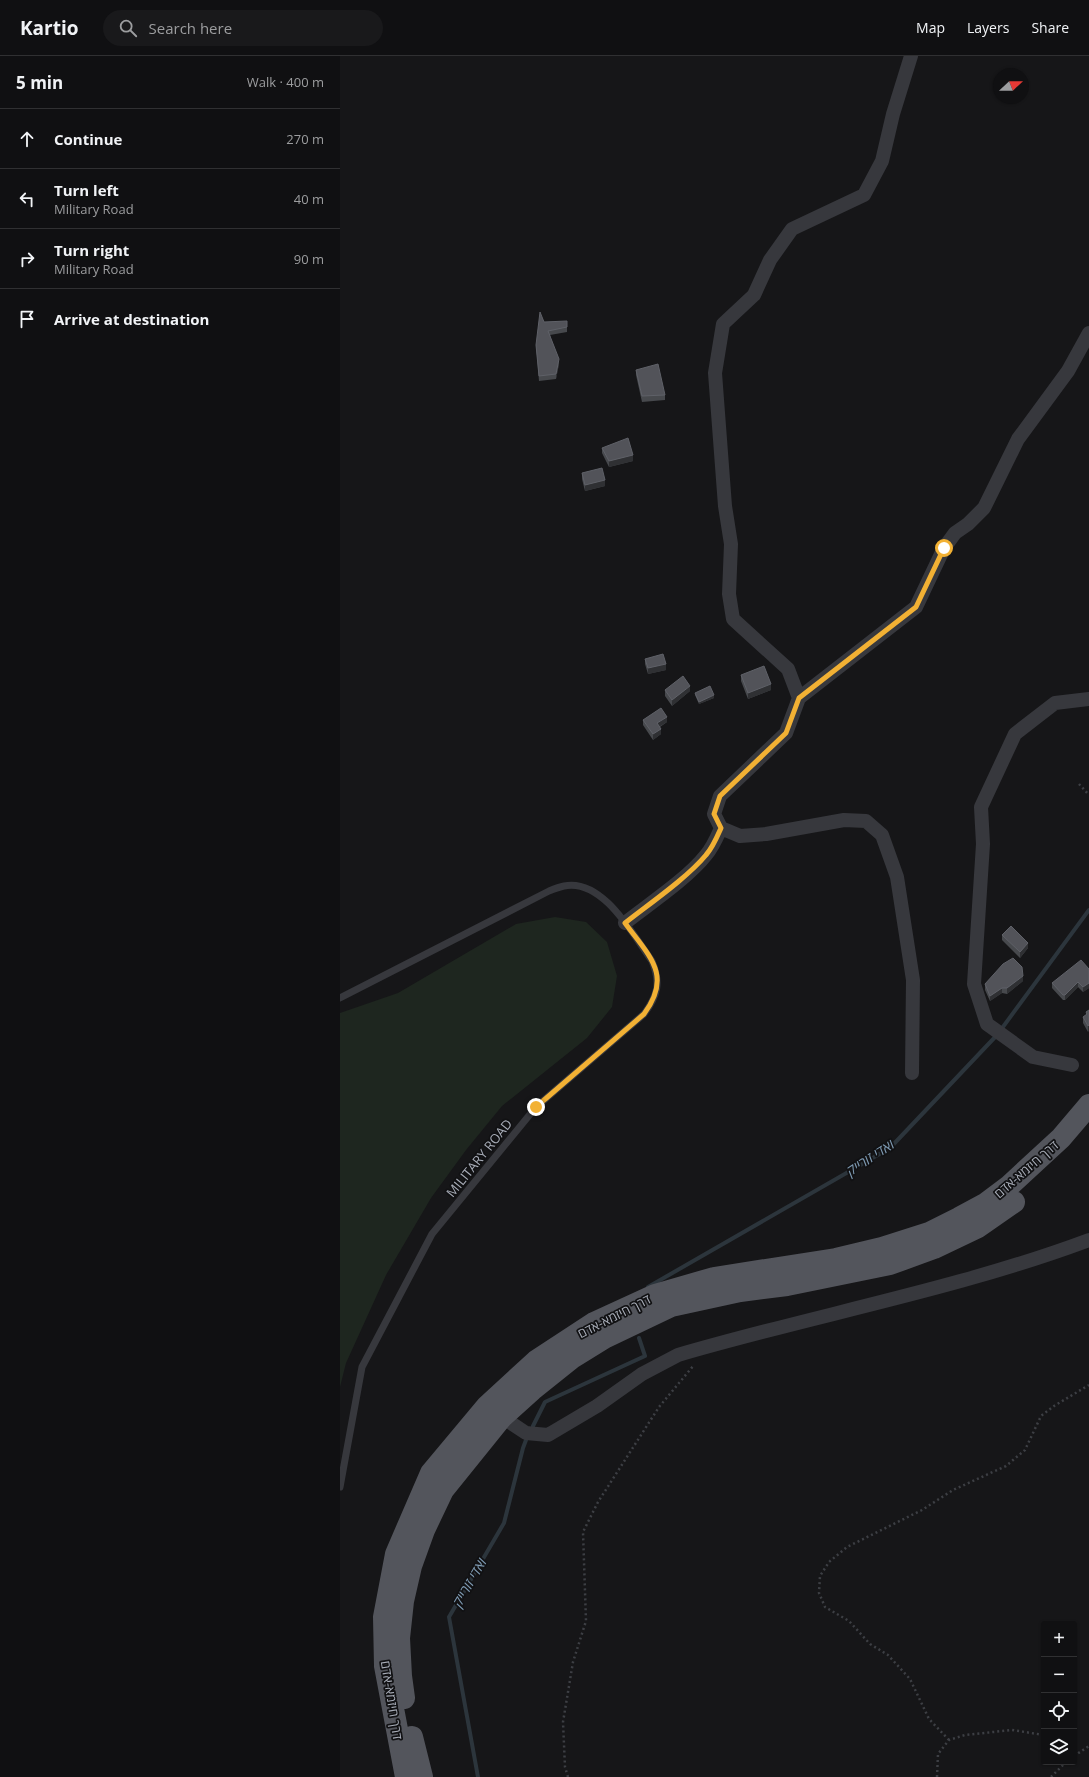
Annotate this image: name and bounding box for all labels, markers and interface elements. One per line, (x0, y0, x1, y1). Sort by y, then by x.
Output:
search box (103, 10, 383, 46)
text: Kartio (20, 15, 79, 41)
icon: search (117, 17, 139, 39)
text: Search here (149, 18, 232, 38)
text: Map (916, 18, 945, 37)
text: Layers (967, 18, 1009, 37)
text: Share (1031, 18, 1069, 37)
north arrow (993, 68, 1029, 104)
text: 5 min (16, 71, 63, 94)
text: Walk · 400 m (247, 73, 324, 91)
icon: ahead (16, 128, 38, 150)
text: Continue (54, 129, 122, 149)
text: 270 m (286, 130, 324, 148)
text: Turn left (54, 180, 119, 200)
icon: left (16, 188, 38, 210)
text: 40 m (294, 190, 324, 208)
text: Military Road (54, 200, 134, 218)
text: Turn right (54, 240, 129, 260)
icon: right (16, 248, 38, 270)
text: 90 m (294, 250, 324, 268)
text: Military Road (54, 260, 134, 278)
icon: arrive (16, 308, 38, 330)
text: Arrive at destination (54, 309, 209, 329)
route start (935, 539, 953, 557)
route end (527, 1098, 545, 1116)
street label: MILITARY ROAD (442, 1115, 516, 1201)
water label: ואדי זורייק (842, 1134, 898, 1180)
street label: דרך חיזמא-אדם (990, 1136, 1062, 1202)
street label: דרך חיזמא-אדם (574, 1290, 654, 1342)
water label: ואדי זורייק (447, 1553, 491, 1611)
map controls (1041, 1621, 1077, 1765)
button: + (1041, 1621, 1077, 1657)
button: − (1041, 1657, 1077, 1693)
street label: דרך חיזמא-אדם (377, 1659, 407, 1741)
button: locate (1041, 1693, 1077, 1729)
button: layers (1041, 1729, 1077, 1765)

